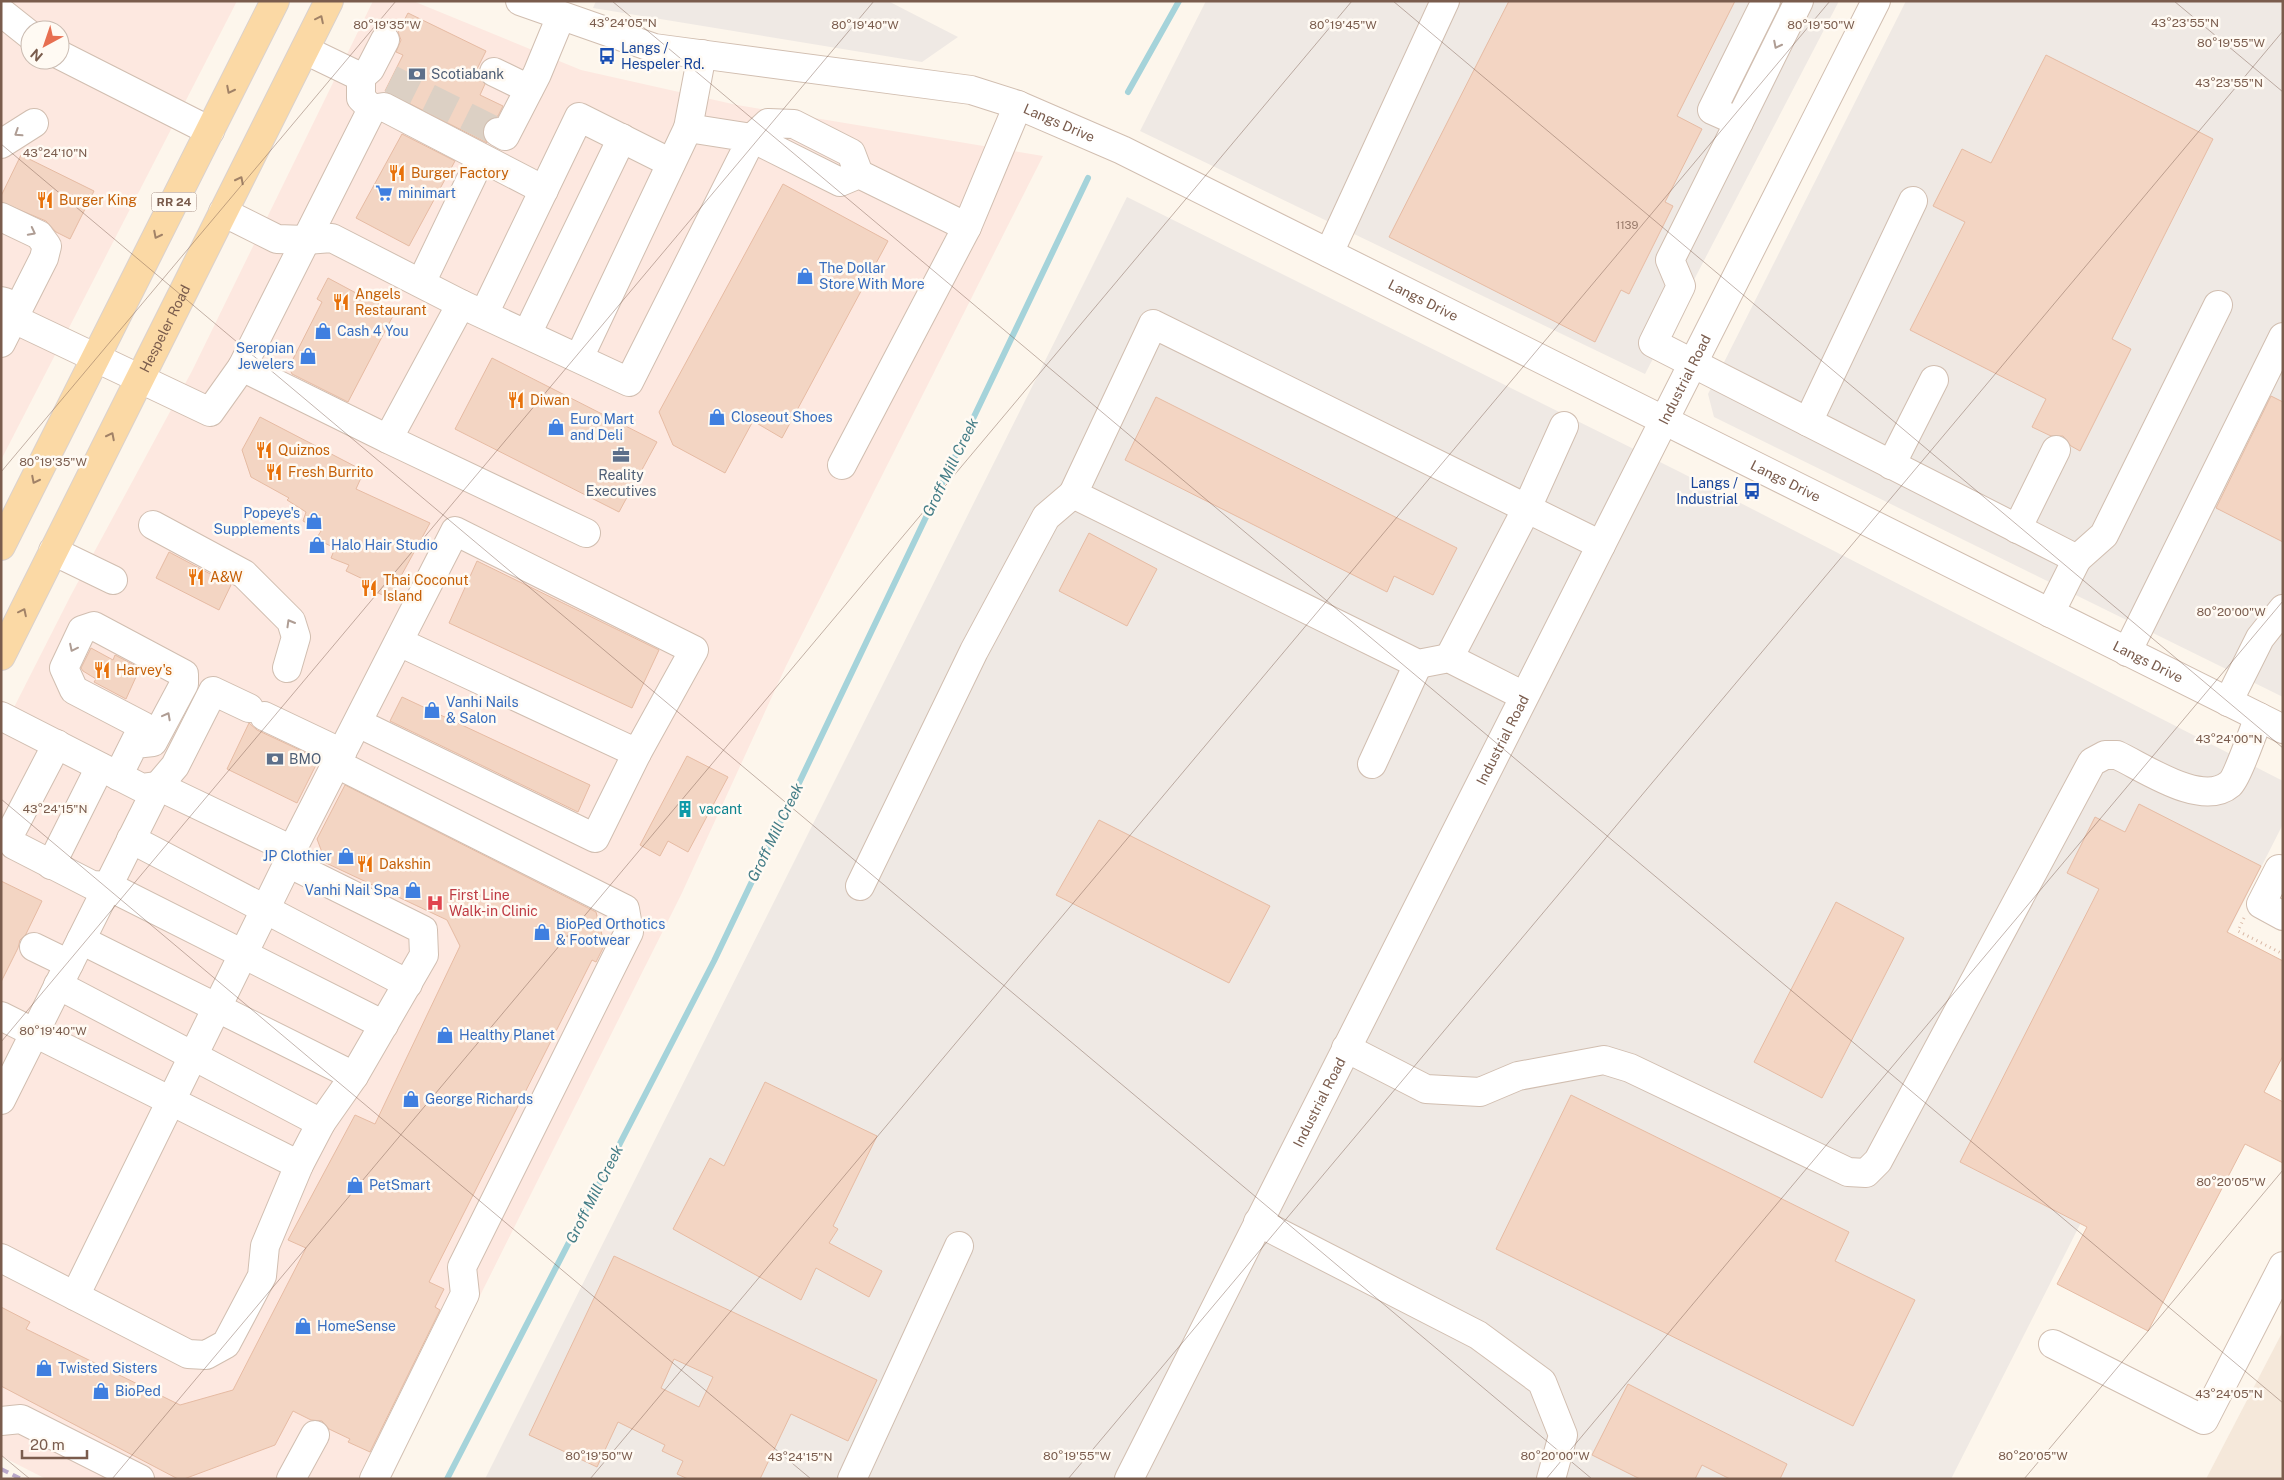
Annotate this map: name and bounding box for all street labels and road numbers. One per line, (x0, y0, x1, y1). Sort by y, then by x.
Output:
street label: Langs Drive (1021, 100, 1097, 145)
road number: RR 24 (152, 192, 196, 212)
street label: Langs Drive (1386, 276, 1461, 324)
street label: Hespeler Road (136, 282, 193, 375)
street label: Industrial Road (1655, 332, 1714, 427)
street label: Langs Drive (1748, 457, 1823, 505)
street label: Langs Drive (2110, 638, 2186, 686)
street label: Industrial Road (1473, 692, 1532, 788)
street label: Industrial Road (1290, 1055, 1349, 1150)

